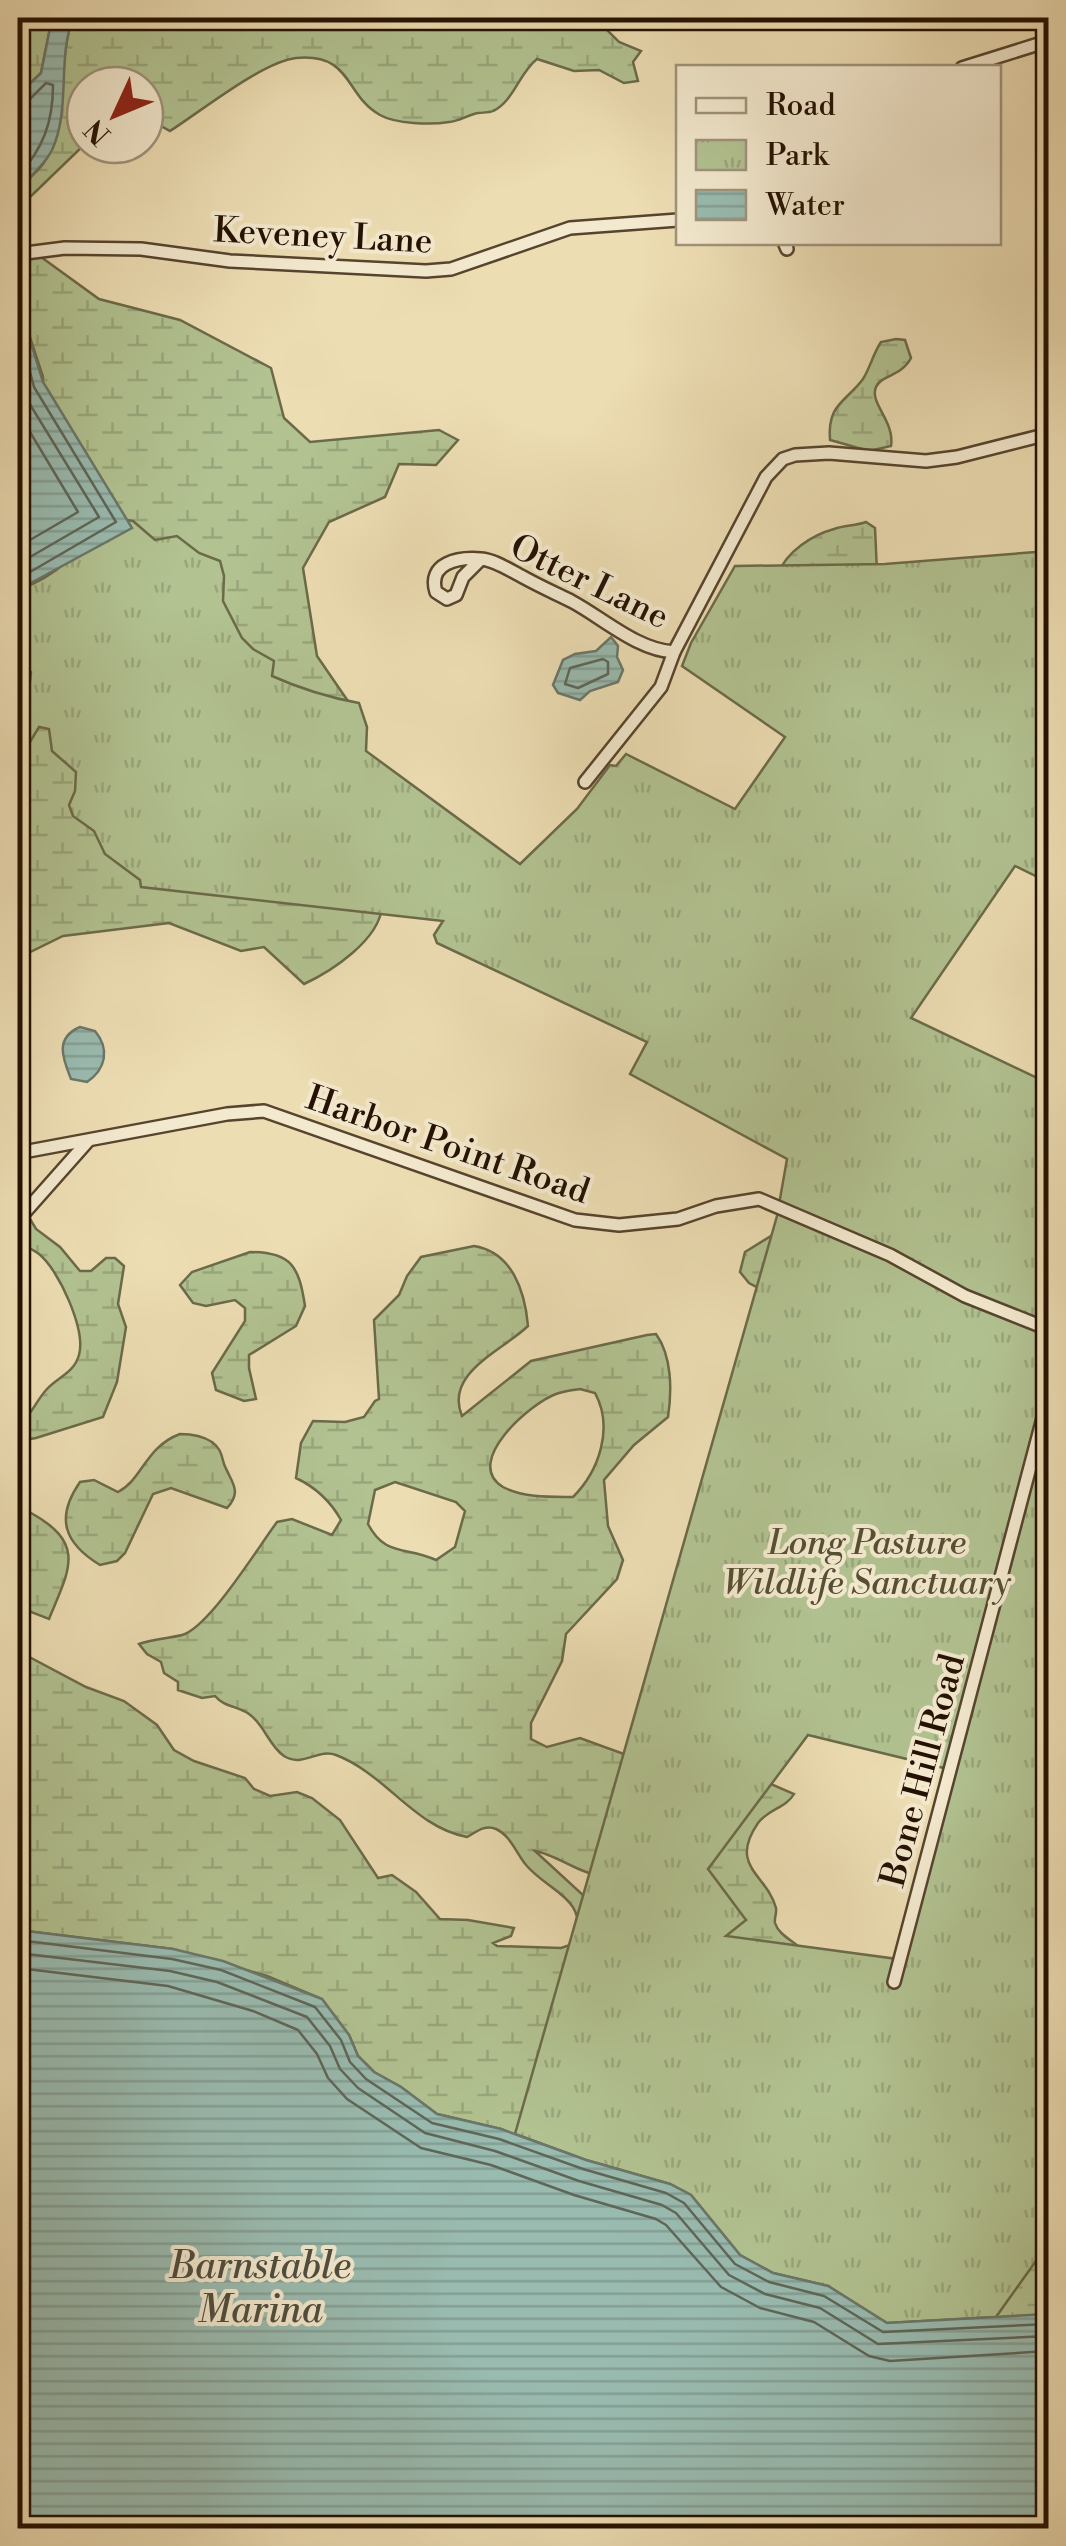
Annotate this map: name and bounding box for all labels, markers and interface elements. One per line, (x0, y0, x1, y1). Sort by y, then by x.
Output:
north arrow (65, 65, 165, 165)
legend (676, 65, 1001, 245)
text: Road (766, 87, 836, 125)
text: N (78, 111, 118, 151)
text: Park (766, 137, 830, 175)
text: Water (765, 187, 845, 225)
street label: Keveney Lane (212, 209, 434, 264)
street label: Otter Lane (503, 525, 676, 639)
street label: Harbor Point Road (300, 1077, 595, 1214)
park label: Long Pasture Wildlife Sanctuary (723, 1522, 1012, 1605)
street label: Bone Hill Road (872, 1649, 975, 1892)
water label: Barnstable Marina (168, 2243, 351, 2334)

